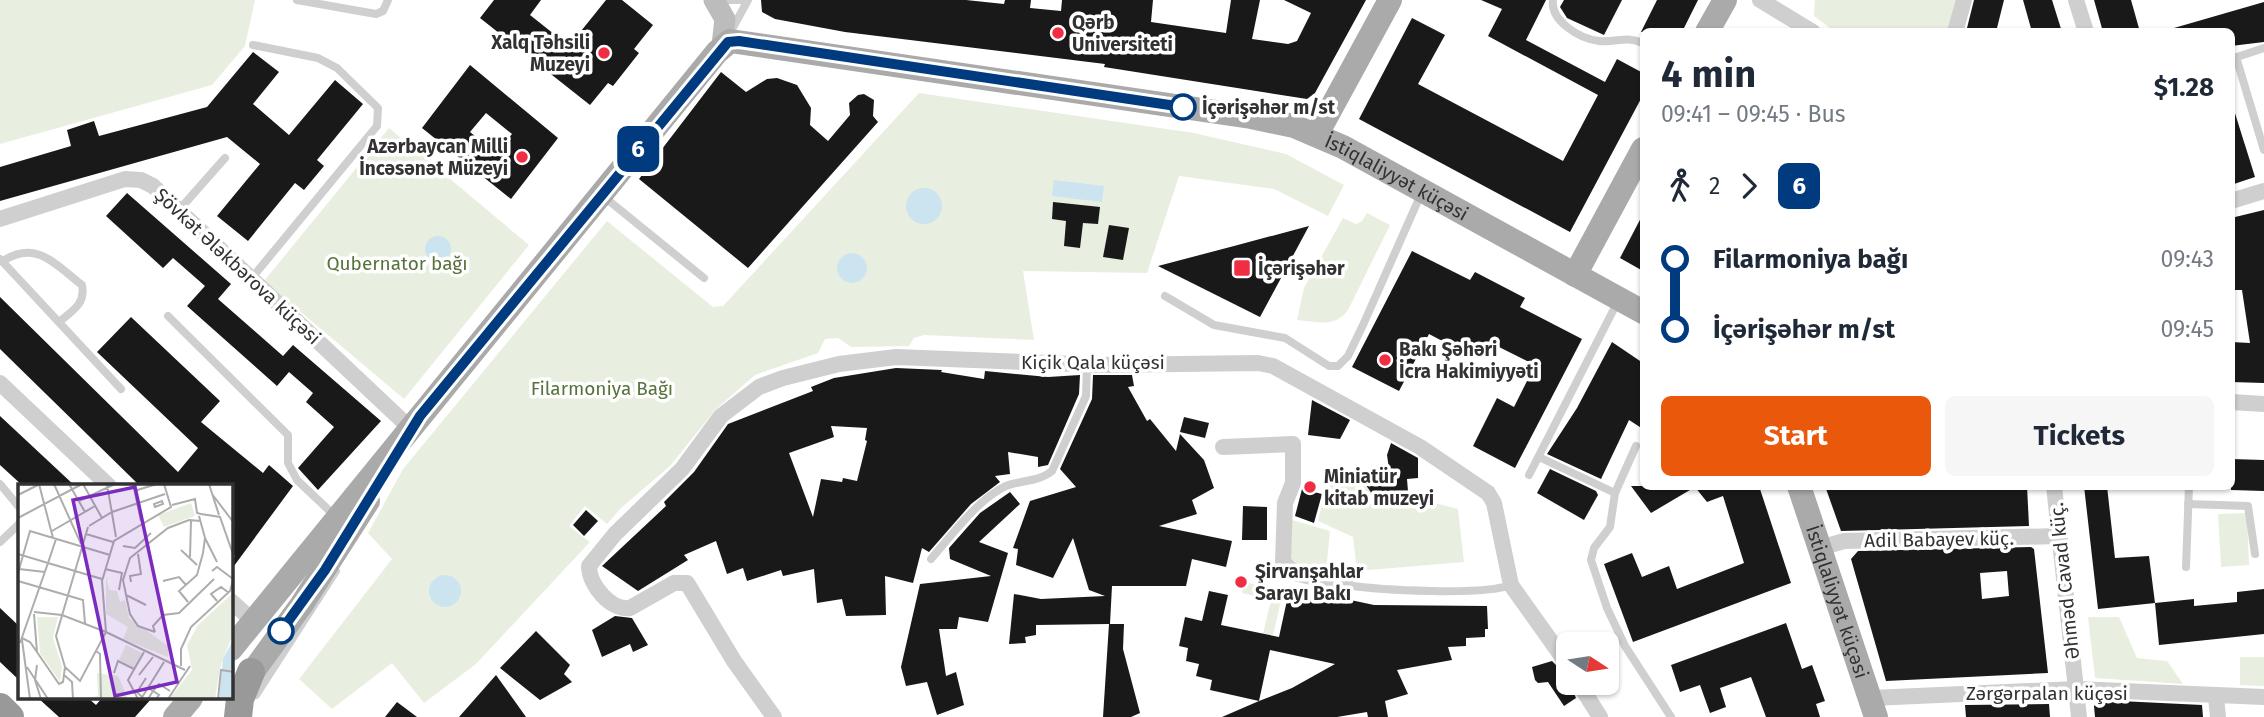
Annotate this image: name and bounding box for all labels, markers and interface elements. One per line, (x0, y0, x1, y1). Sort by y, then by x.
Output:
place label: Qərb Universiteti (1072, 11, 1173, 56)
marker: Qərb Universiteti (1050, 25, 1066, 41)
place label: Xalq Təhsili Muzeyi (490, 31, 590, 76)
marker: Xalq Təhsili Muzeyi (596, 45, 612, 61)
text: 4 min (1661, 51, 1756, 97)
text: $1.28 (2154, 72, 2214, 103)
marker: İçərişəhər m/st (1170, 94, 1196, 120)
place label: İçərişəhər m/st (1202, 95, 1336, 119)
text: 09:41 – 09:45 · Bus (1661, 100, 1846, 128)
line badge: 6 (615, 126, 661, 172)
street label: İstiqlaliyyət küçəsi (1321, 130, 1472, 226)
place label: Azərbaycan Milli İncəsənət Müzeyi (359, 135, 508, 180)
text: 6 (631, 135, 645, 163)
marker: Azərbaycan Milli İncəsənət Müzeyi (514, 149, 530, 165)
icon: walk (1661, 167, 1699, 205)
icon: forward (1730, 167, 1768, 205)
text: 2 (1709, 172, 1720, 200)
text: 6 (1792, 172, 1806, 200)
street label: Şövkət Ələkbərova küçəsi (150, 183, 326, 349)
text: Filarmoniya bağı (1713, 244, 1908, 275)
text: 09:43 (2161, 245, 2214, 273)
park label: Qubernator bağı (326, 252, 468, 275)
place label: İçərişəhər (1258, 256, 1345, 280)
marker: İçərişəhər (1232, 258, 1252, 278)
text: İçərişəhər m/st (1713, 314, 1895, 345)
text: 09:45 (2160, 315, 2214, 343)
place label: Bakı Şəhəri İcra Hakimiyyəti (1399, 338, 1539, 383)
street label: Kiçik Qala küçəsi (1021, 351, 1165, 374)
marker: Bakı Şəhəri İcra Hakimiyyəti (1377, 352, 1393, 368)
park label: Filarmoniya Bağı (531, 377, 673, 400)
button: Start (1661, 396, 1931, 476)
button: Tickets (1945, 396, 2214, 476)
place label: Miniatür kitab muzeyi (1324, 465, 1434, 510)
marker: Miniatür kitab muzeyi (1302, 479, 1318, 495)
inset map (18, 484, 233, 700)
street label: Əhməd Cavad küç. (2045, 501, 2084, 660)
street label: İstiqlaliyyət küçəsi (1801, 522, 1873, 681)
street label: Adil Babayev küç. (1864, 527, 2014, 552)
place label: Şirvanşahlar Sarayı Bakı (1255, 560, 1364, 605)
marker: Şirvanşahlar Sarayı Bakı (1233, 574, 1249, 590)
unlabelled marker (268, 618, 294, 644)
north arrow (1556, 632, 1619, 695)
map controls (1556, 632, 1619, 695)
street label: Zərgərpalan küçəsi (1966, 682, 2128, 705)

